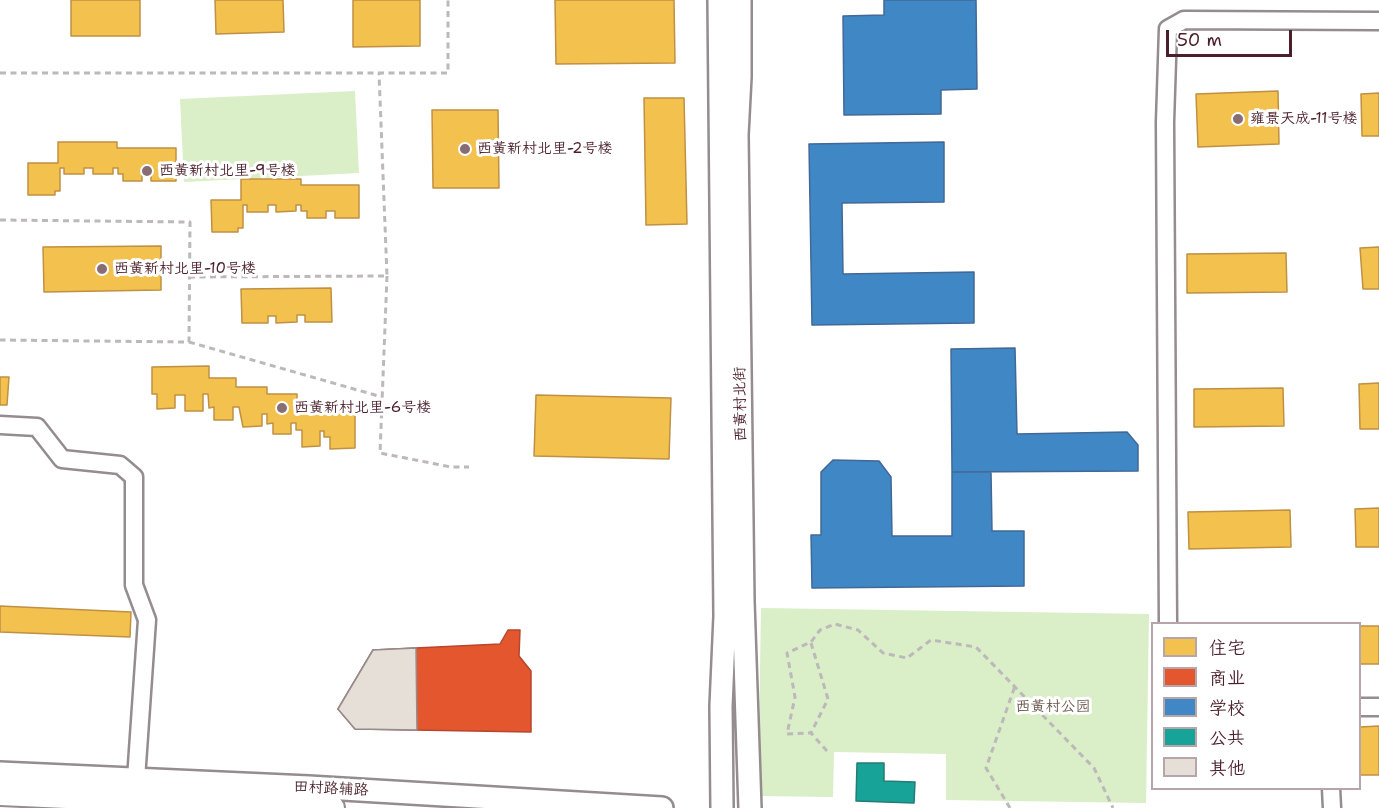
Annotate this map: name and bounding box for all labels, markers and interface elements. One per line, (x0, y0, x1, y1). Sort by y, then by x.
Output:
scale bar (1169, 18, 1295, 56)
text: 50 m (1177, 28, 1222, 52)
place label: 雍景天成-11号楼 (1250, 110, 1358, 128)
marker: 雍景天成-11号楼 (1231, 112, 1245, 126)
place label: 西黄新村北里-2号楼 (477, 140, 612, 158)
marker: 西黄新村北里-2号楼 (458, 142, 472, 156)
place label: 西黄新村北里-9号楼 (159, 162, 295, 180)
marker: 西黄新村北里-9号楼 (140, 164, 154, 178)
place label: 西黄新村北里-10号楼 (114, 260, 256, 278)
marker: 西黄新村北里-10号楼 (95, 262, 109, 276)
street label: 西黄村北街 (731, 366, 751, 442)
place label: 西黄新村北里-6号楼 (294, 399, 431, 417)
marker: 西黄新村北里-6号楼 (275, 401, 289, 415)
legend (1151, 622, 1361, 790)
text: 住宅 (1209, 636, 1245, 660)
text: 商业 (1209, 666, 1245, 690)
text: 学校 (1209, 696, 1245, 720)
park label: 西黄村公园 (1016, 698, 1090, 716)
text: 公共 (1209, 726, 1245, 750)
text: 其他 (1209, 756, 1245, 780)
street label: 田村路辅路 (293, 778, 369, 800)

